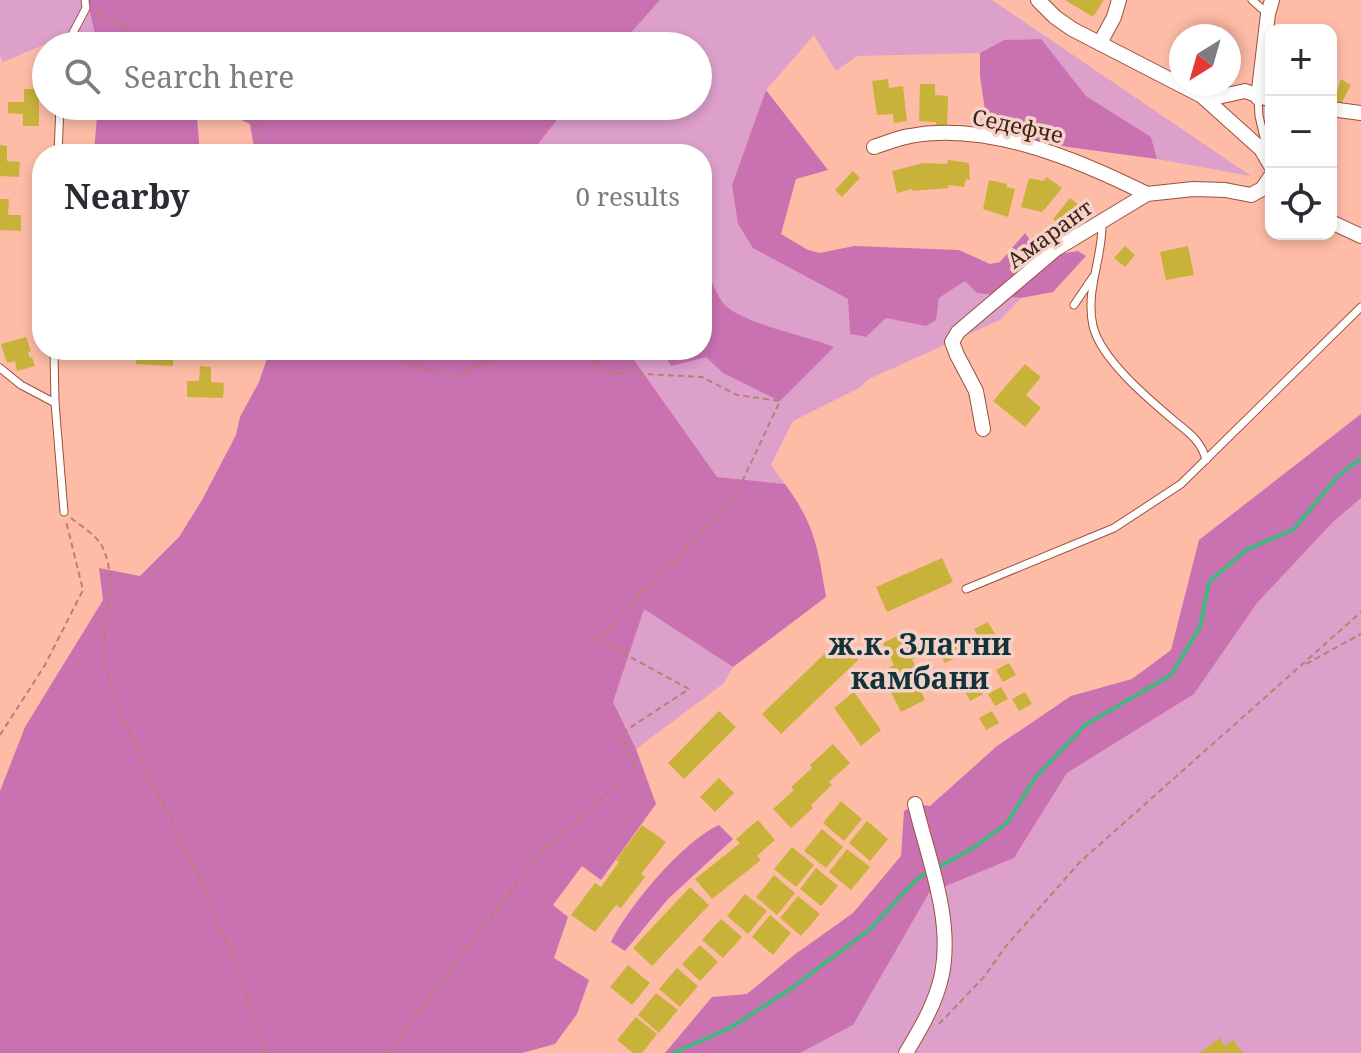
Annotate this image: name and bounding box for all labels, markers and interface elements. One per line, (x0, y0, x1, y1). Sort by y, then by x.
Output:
north arrow (1169, 24, 1241, 96)
map controls (1265, 24, 1337, 240)
button: + (1265, 24, 1337, 96)
search box (32, 32, 712, 120)
icon: search (60, 54, 104, 98)
text: Search here (124, 56, 294, 97)
button: − (1265, 96, 1337, 168)
street label: Седефче (970, 101, 1066, 149)
button: locate (1265, 168, 1337, 240)
text: Nearby (64, 173, 190, 219)
text: 0 results (575, 178, 680, 214)
street label: Амарант (1000, 192, 1098, 274)
district label: ж.к. Златни камбани (829, 623, 1011, 698)

